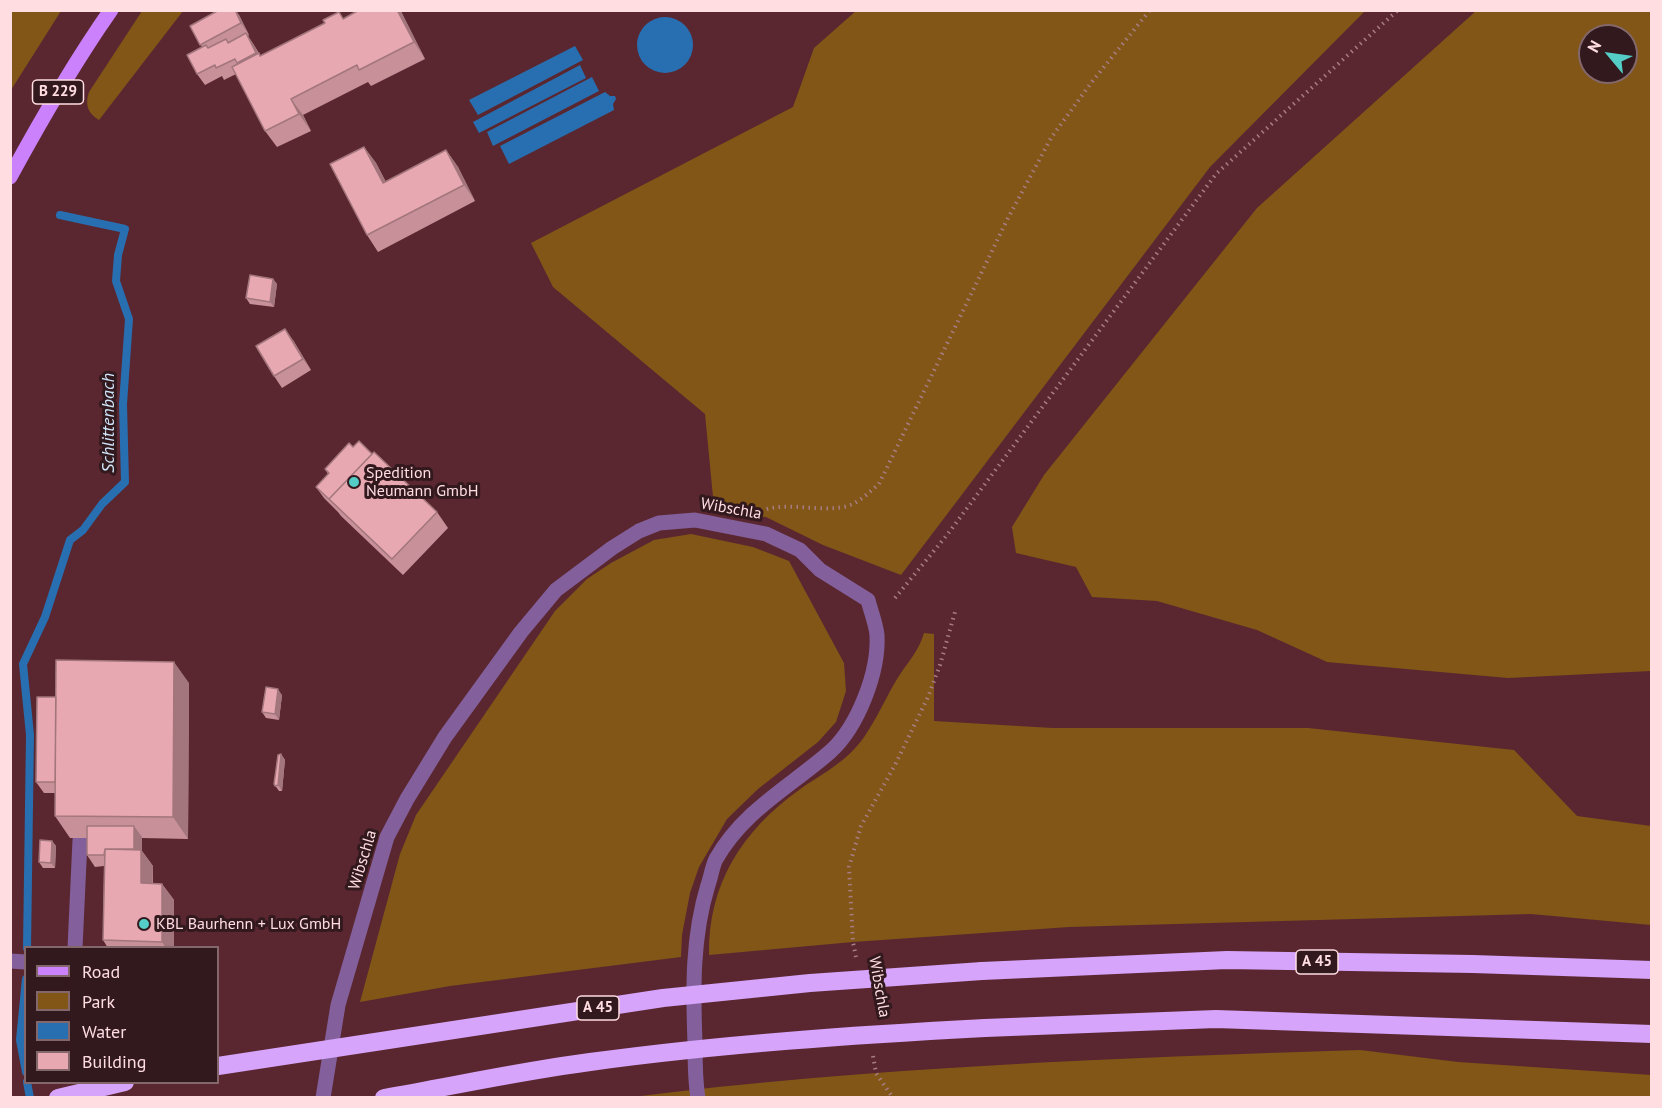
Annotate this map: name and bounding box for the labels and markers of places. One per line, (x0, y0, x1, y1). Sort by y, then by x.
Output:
place label: Spedition Neumann GmbH (366, 463, 478, 501)
marker: Spedition Neumann GmbH (347, 475, 361, 489)
place label: KBL Baurhenn + Lux GmbH (156, 914, 341, 934)
marker: KBL Baurhenn + Lux GmbH (137, 917, 151, 931)

